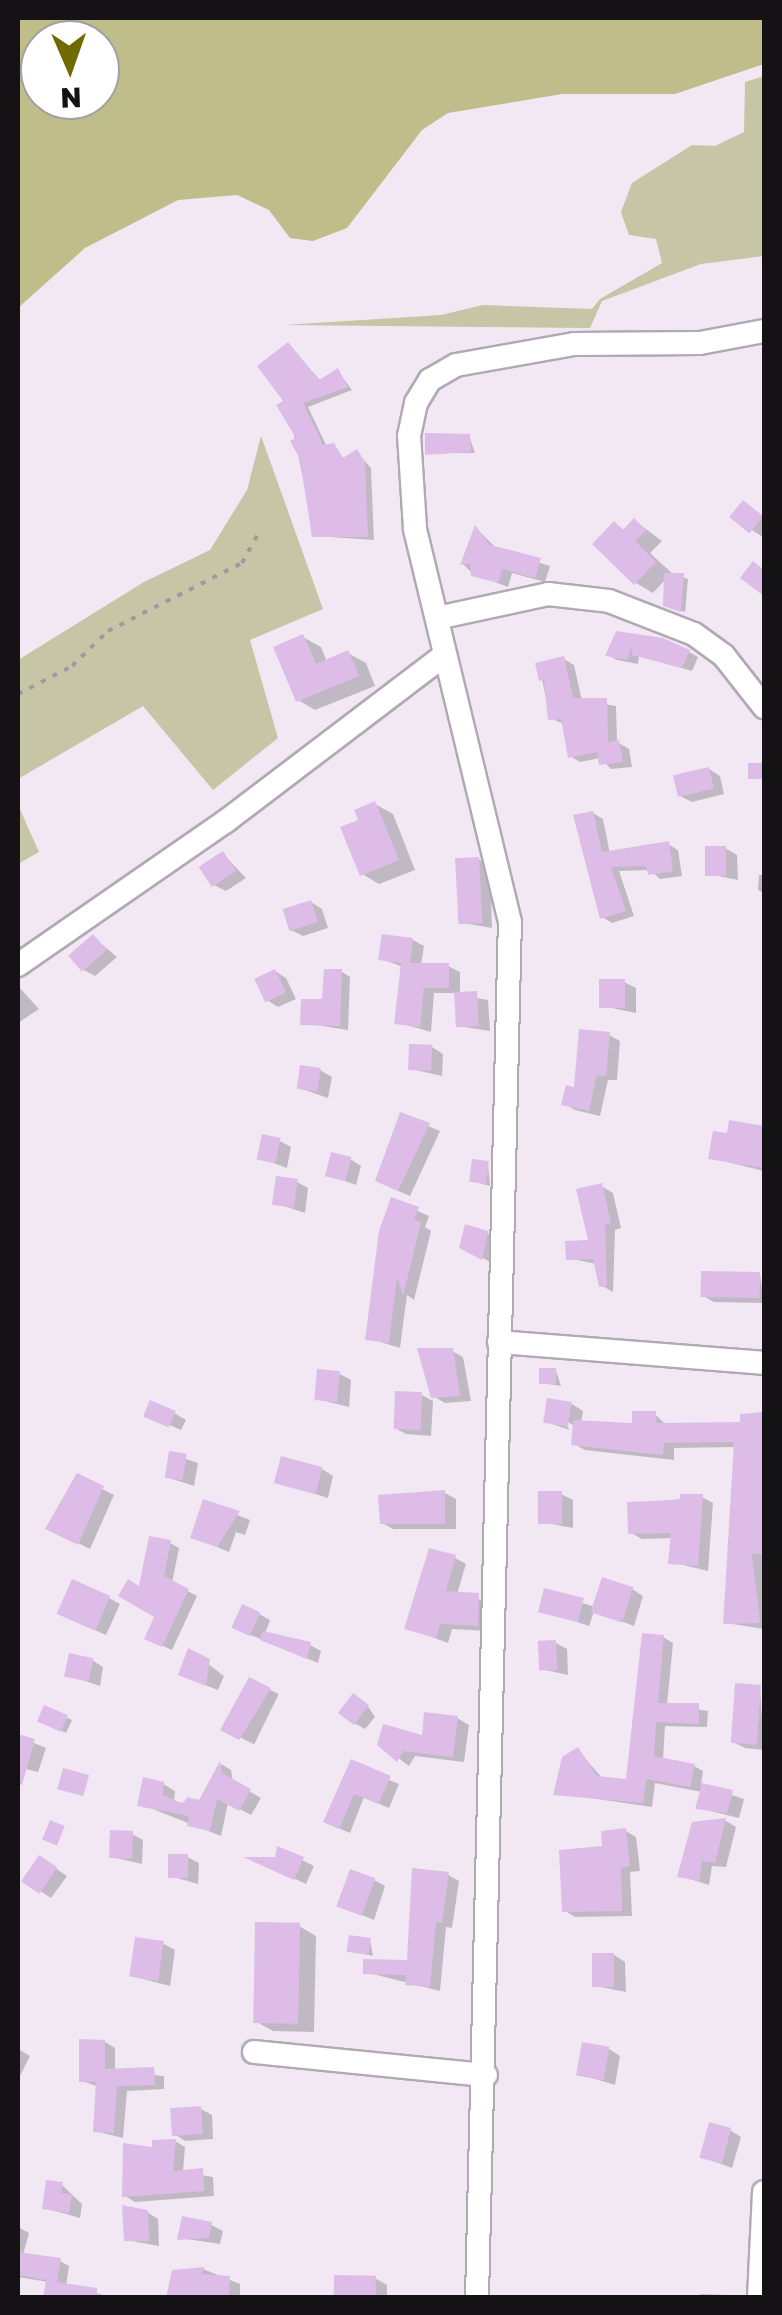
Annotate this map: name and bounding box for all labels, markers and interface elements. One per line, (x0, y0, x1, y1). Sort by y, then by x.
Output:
north arrow (20, 20, 120, 120)
text: N (60, 82, 82, 115)

